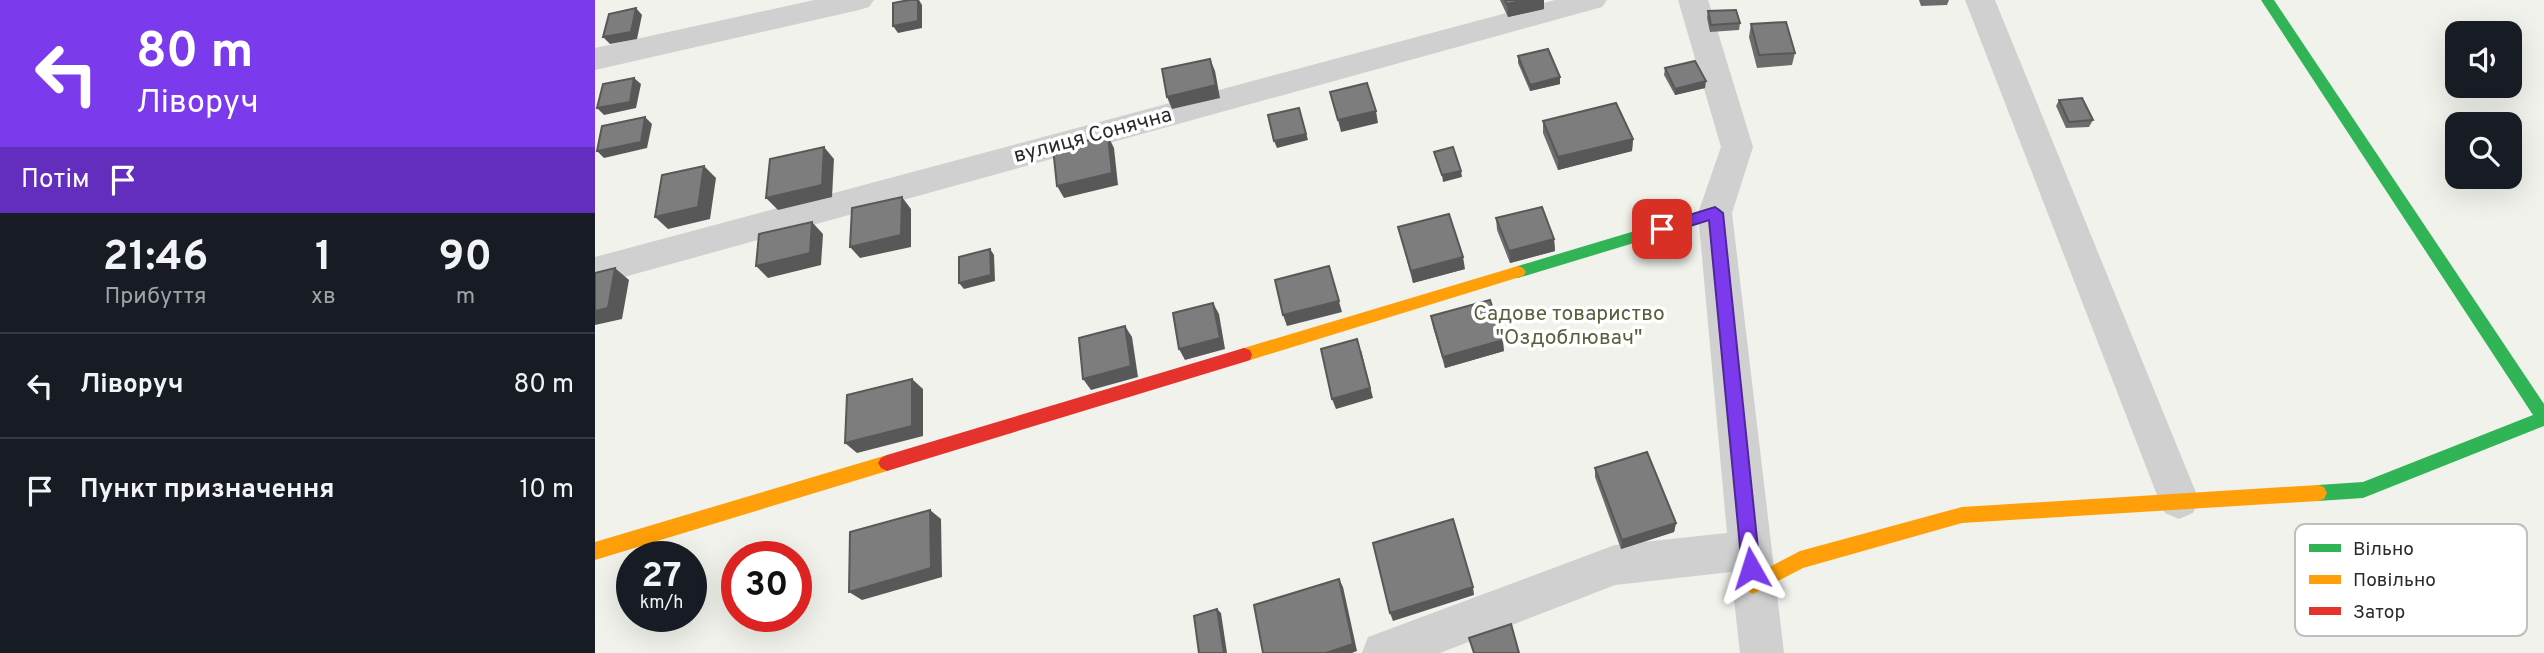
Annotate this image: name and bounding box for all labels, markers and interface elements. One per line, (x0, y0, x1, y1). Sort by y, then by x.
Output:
map controls (2445, 21, 2522, 189)
button: sound (2445, 21, 2522, 98)
text: 80 m (136, 23, 253, 85)
icon: left (21, 28, 112, 119)
text: Ліворуч (136, 84, 259, 124)
street label: вулиця Сонячна (1011, 102, 1175, 170)
button: search (2445, 112, 2522, 189)
icon: arrive (104, 161, 142, 199)
text: Потім (21, 164, 90, 197)
pin (1632, 199, 1692, 259)
icon: arrive (1643, 210, 1681, 248)
text: 21:46 (103, 232, 208, 285)
text: 1 (315, 232, 332, 285)
text: 90 (439, 232, 492, 285)
text: Прибуття (104, 283, 207, 312)
text: хв (311, 283, 336, 312)
text: m (456, 283, 475, 312)
park label: Садове товариство "Оздоблювач" (1473, 301, 1665, 352)
icon: left (21, 367, 59, 405)
text: Ліворуч (80, 369, 183, 402)
text: 80 m (514, 369, 574, 402)
icon: arrive (21, 472, 59, 510)
text: Пункт призначення (80, 474, 334, 507)
text: 10 m (519, 474, 574, 507)
legend (2295, 524, 2527, 636)
position arrow (1714, 531, 1788, 605)
text: Вільно (2353, 538, 2414, 562)
speed limit sign: 30 (721, 541, 812, 632)
text: 27 (642, 555, 681, 599)
text: Повільно (2353, 569, 2436, 593)
text: km/h (640, 592, 683, 615)
text: Затор (2353, 601, 2405, 625)

